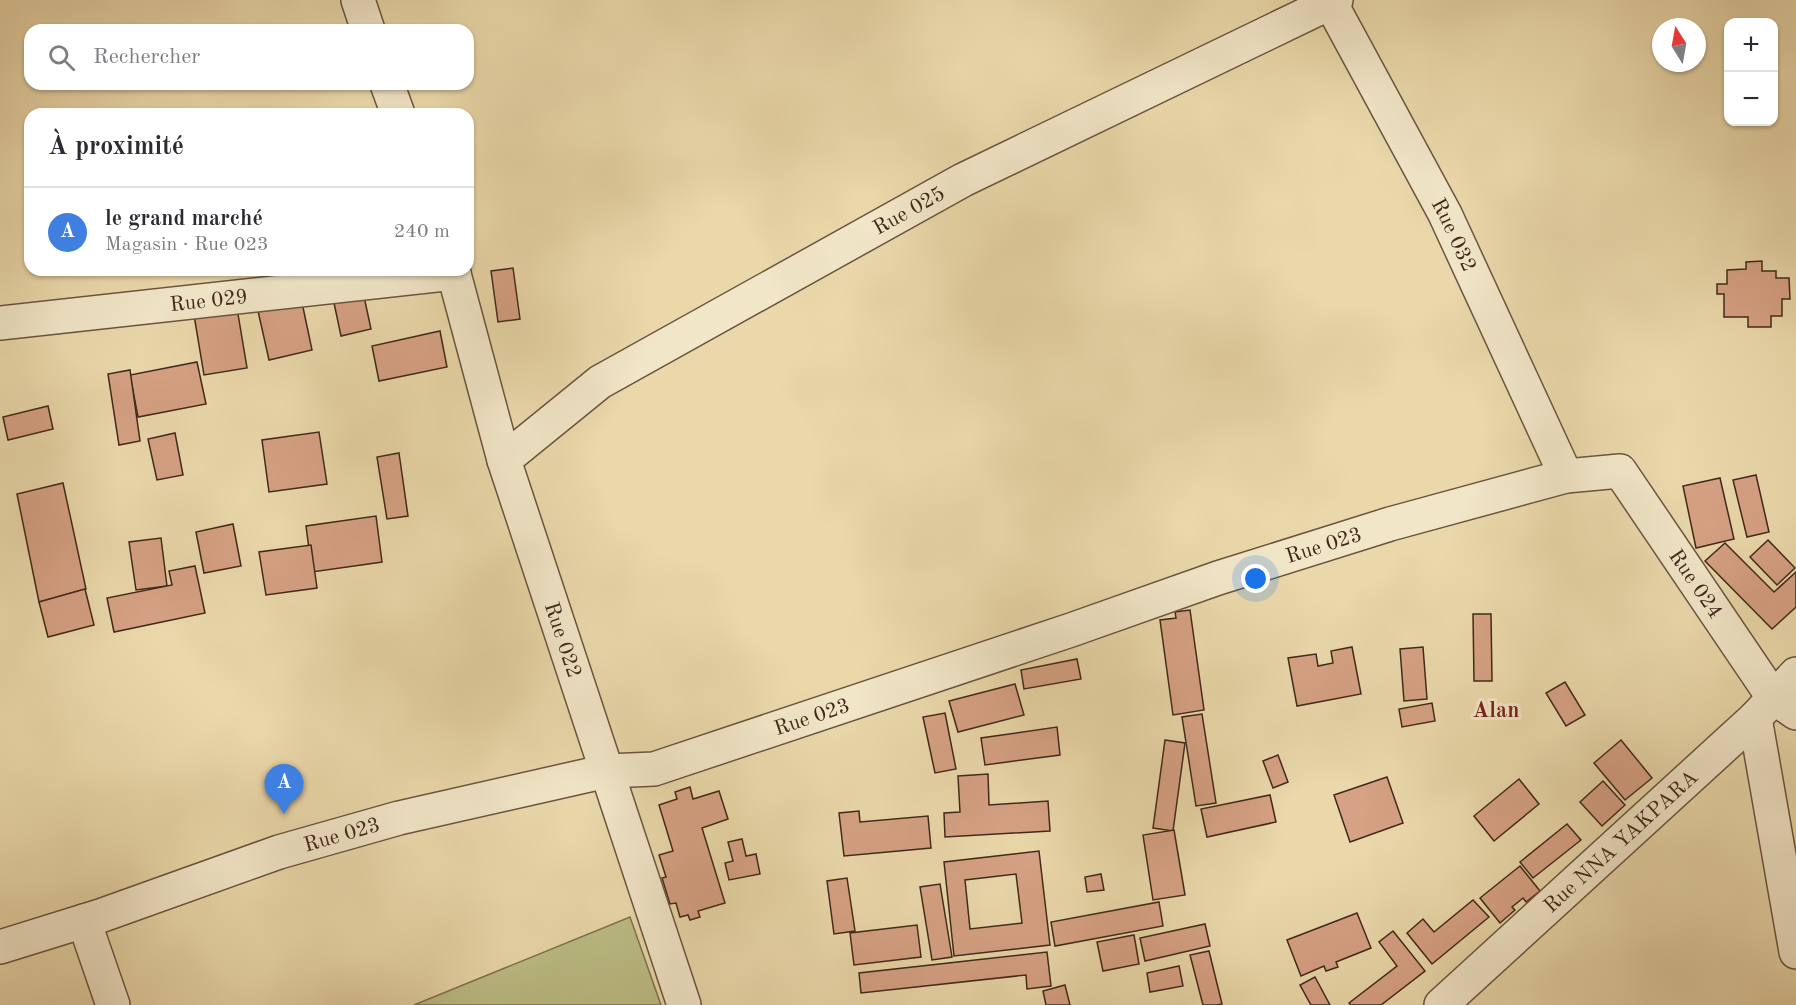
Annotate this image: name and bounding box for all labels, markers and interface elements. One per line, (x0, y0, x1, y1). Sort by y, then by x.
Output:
north arrow (1652, 18, 1706, 72)
map controls (1724, 18, 1778, 126)
button: + (1724, 18, 1778, 72)
search box (24, 24, 474, 90)
icon: search (45, 41, 78, 74)
text: Rechercher (93, 46, 200, 68)
button: − (1724, 72, 1778, 126)
text: À proximité (48, 134, 184, 160)
street label: Rue 025 (870, 183, 949, 240)
street label: Rue 032 (1427, 195, 1479, 275)
text: le grand marché (105, 208, 263, 230)
text: A (60, 222, 75, 242)
text: 240 m (394, 222, 450, 242)
text: Magasin · Rue 023 (105, 235, 269, 255)
street label: Rue 029 (169, 287, 249, 316)
street label: Rue 023 (1284, 525, 1365, 568)
street label: Rue 024 (1664, 546, 1726, 623)
your location (1241, 564, 1270, 593)
street label: Rue 022 (540, 600, 584, 681)
street label: Rue 023 (772, 696, 853, 740)
district label: Alan (1473, 700, 1519, 722)
pin: A (264, 764, 304, 814)
street label: Rue NNA YAKPARA (1540, 767, 1702, 917)
street label: Rue 023 (302, 815, 383, 856)

